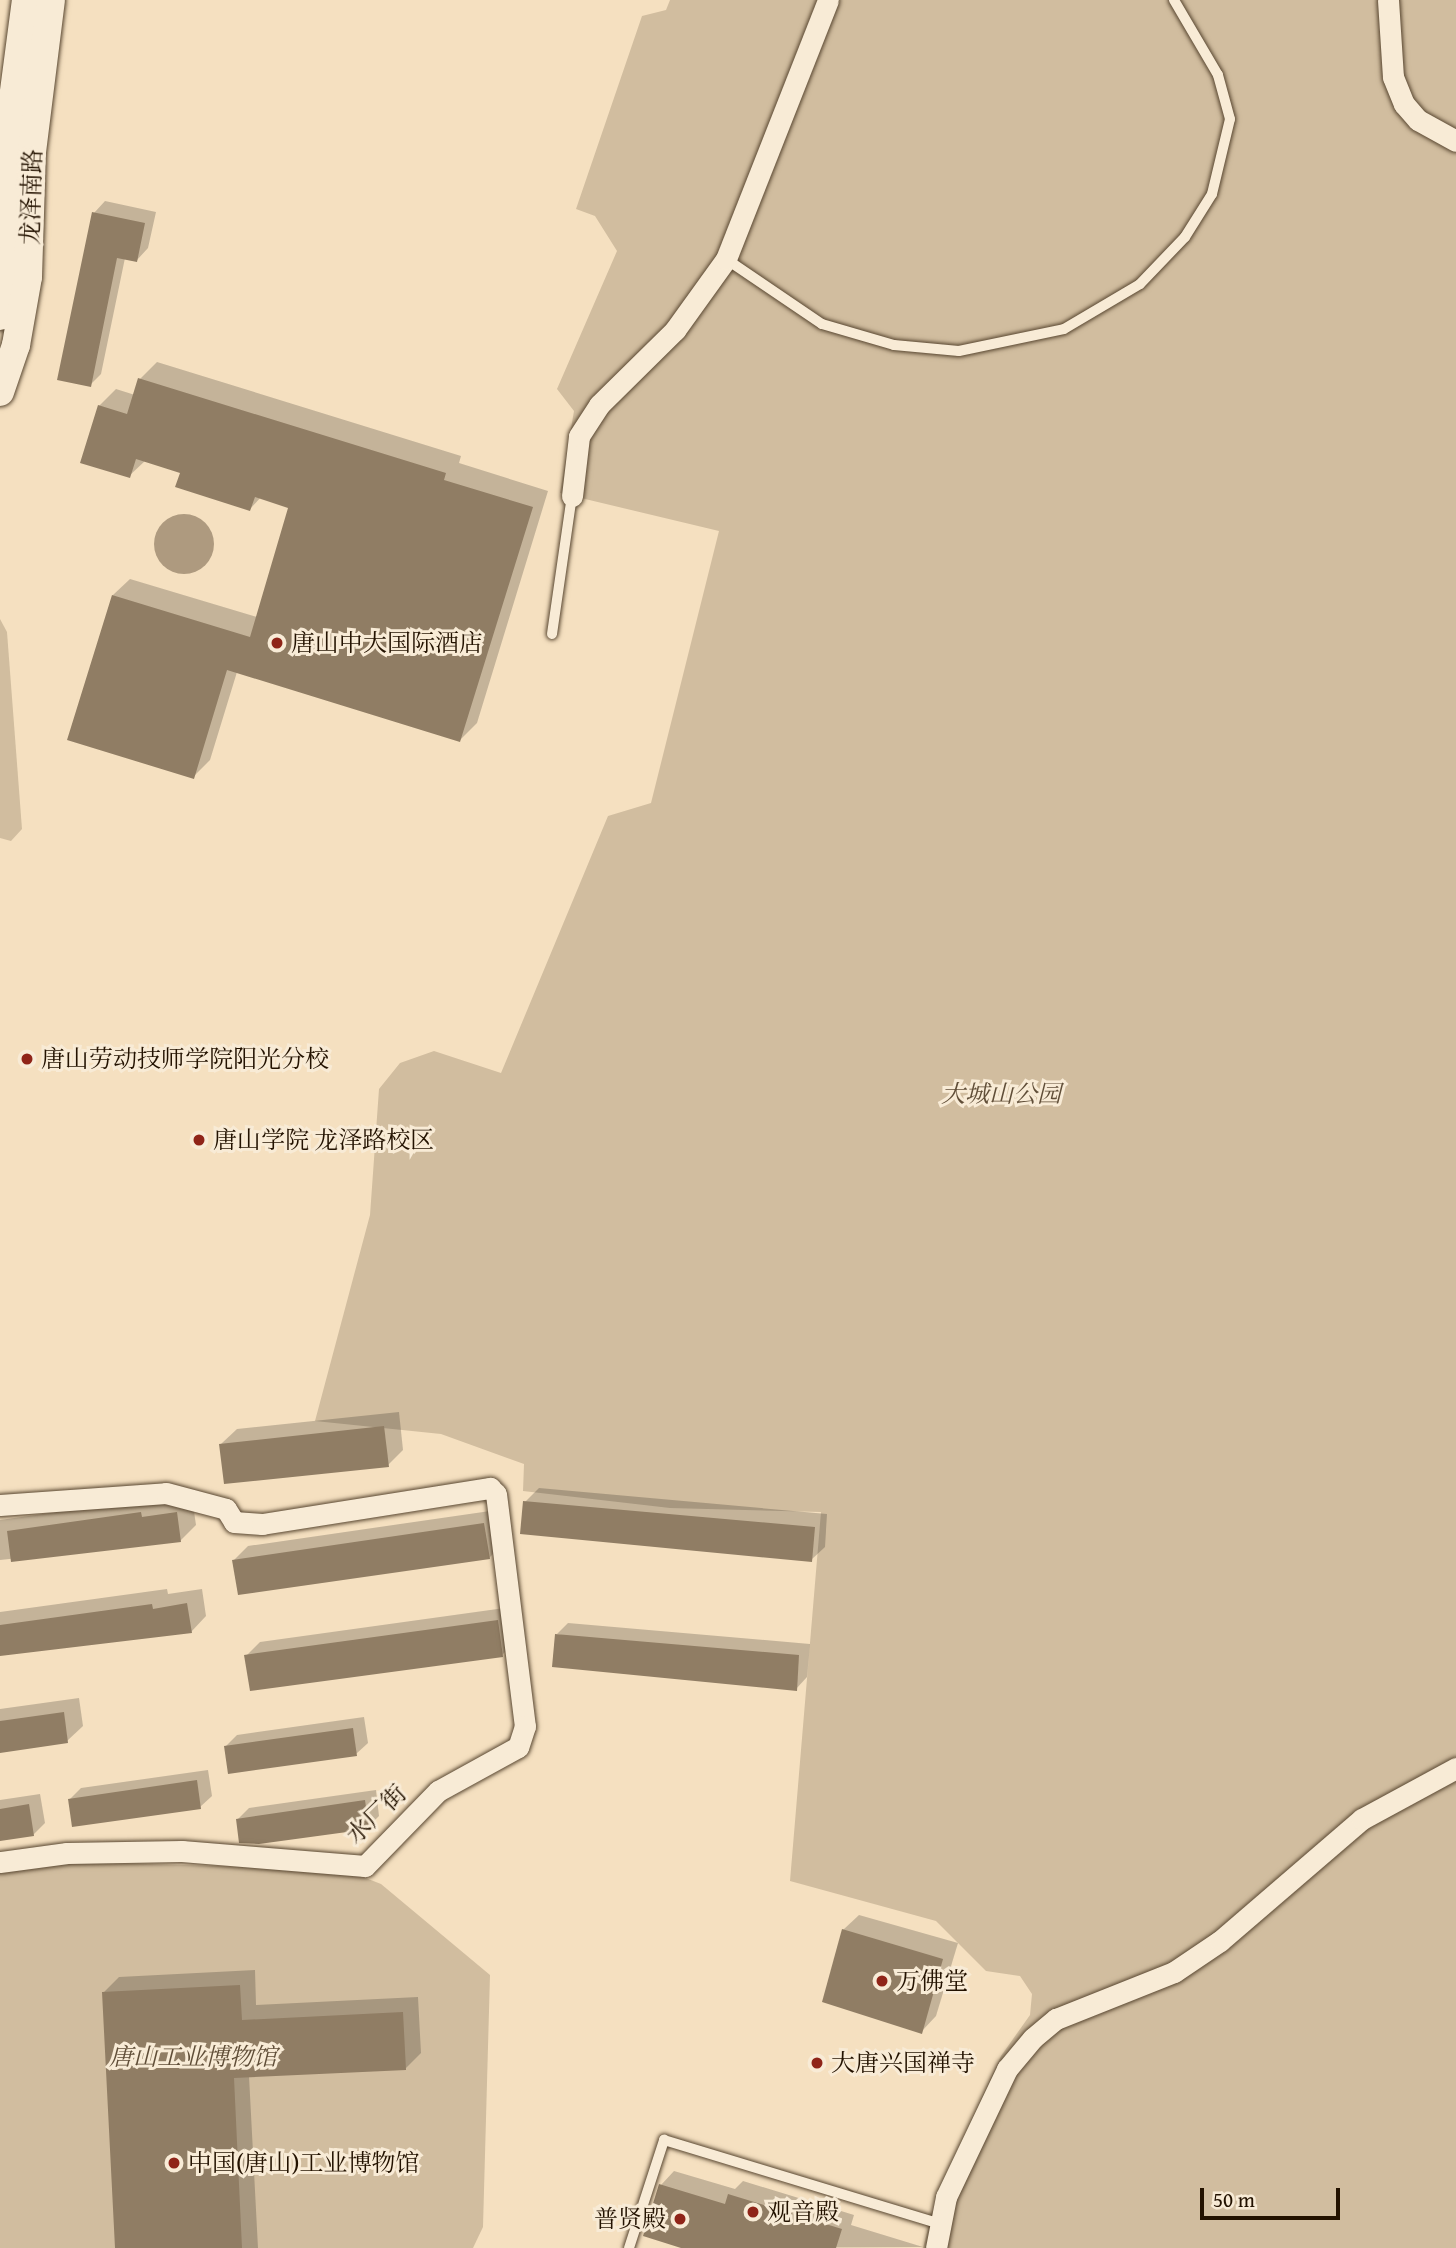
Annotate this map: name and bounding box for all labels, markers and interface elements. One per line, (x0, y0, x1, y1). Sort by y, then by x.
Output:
street label: 龙泽南路 (15, 149, 47, 245)
place label: 唐山中大国际酒店 (291, 629, 483, 657)
marker: 唐山中大国际酒店 (269, 635, 285, 651)
place label: 唐山劳动技师学院阳光分校 (41, 1045, 329, 1073)
marker: 唐山劳动技师学院阳光分校 (19, 1051, 35, 1067)
park label: 大城山公园 (941, 1080, 1061, 1108)
place label: 唐山学院 龙泽路校区 (213, 1126, 434, 1154)
marker: 唐山学院 龙泽路校区 (191, 1132, 207, 1148)
street label: 水厂街 (340, 1779, 412, 1849)
place label: 万佛堂 (896, 1967, 968, 1995)
marker: 万佛堂 (874, 1973, 890, 1989)
park label: 唐山工业博物馆 (109, 2043, 277, 2071)
place label: 大唐兴国禅寺 (831, 2049, 975, 2077)
marker: 大唐兴国禅寺 (809, 2055, 825, 2071)
place label: 中国(唐山)工业博物馆 (188, 2149, 419, 2177)
marker: 中国(唐山)工业博物馆 (166, 2155, 182, 2171)
scale bar (1204, 2174, 1344, 2218)
text: 50 m (1213, 2184, 1255, 2215)
place label: 观音殿 (767, 2198, 839, 2226)
marker: 观音殿 (745, 2204, 761, 2220)
place label: 普贤殿 (594, 2205, 666, 2233)
marker: 普贤殿 (672, 2211, 688, 2227)

